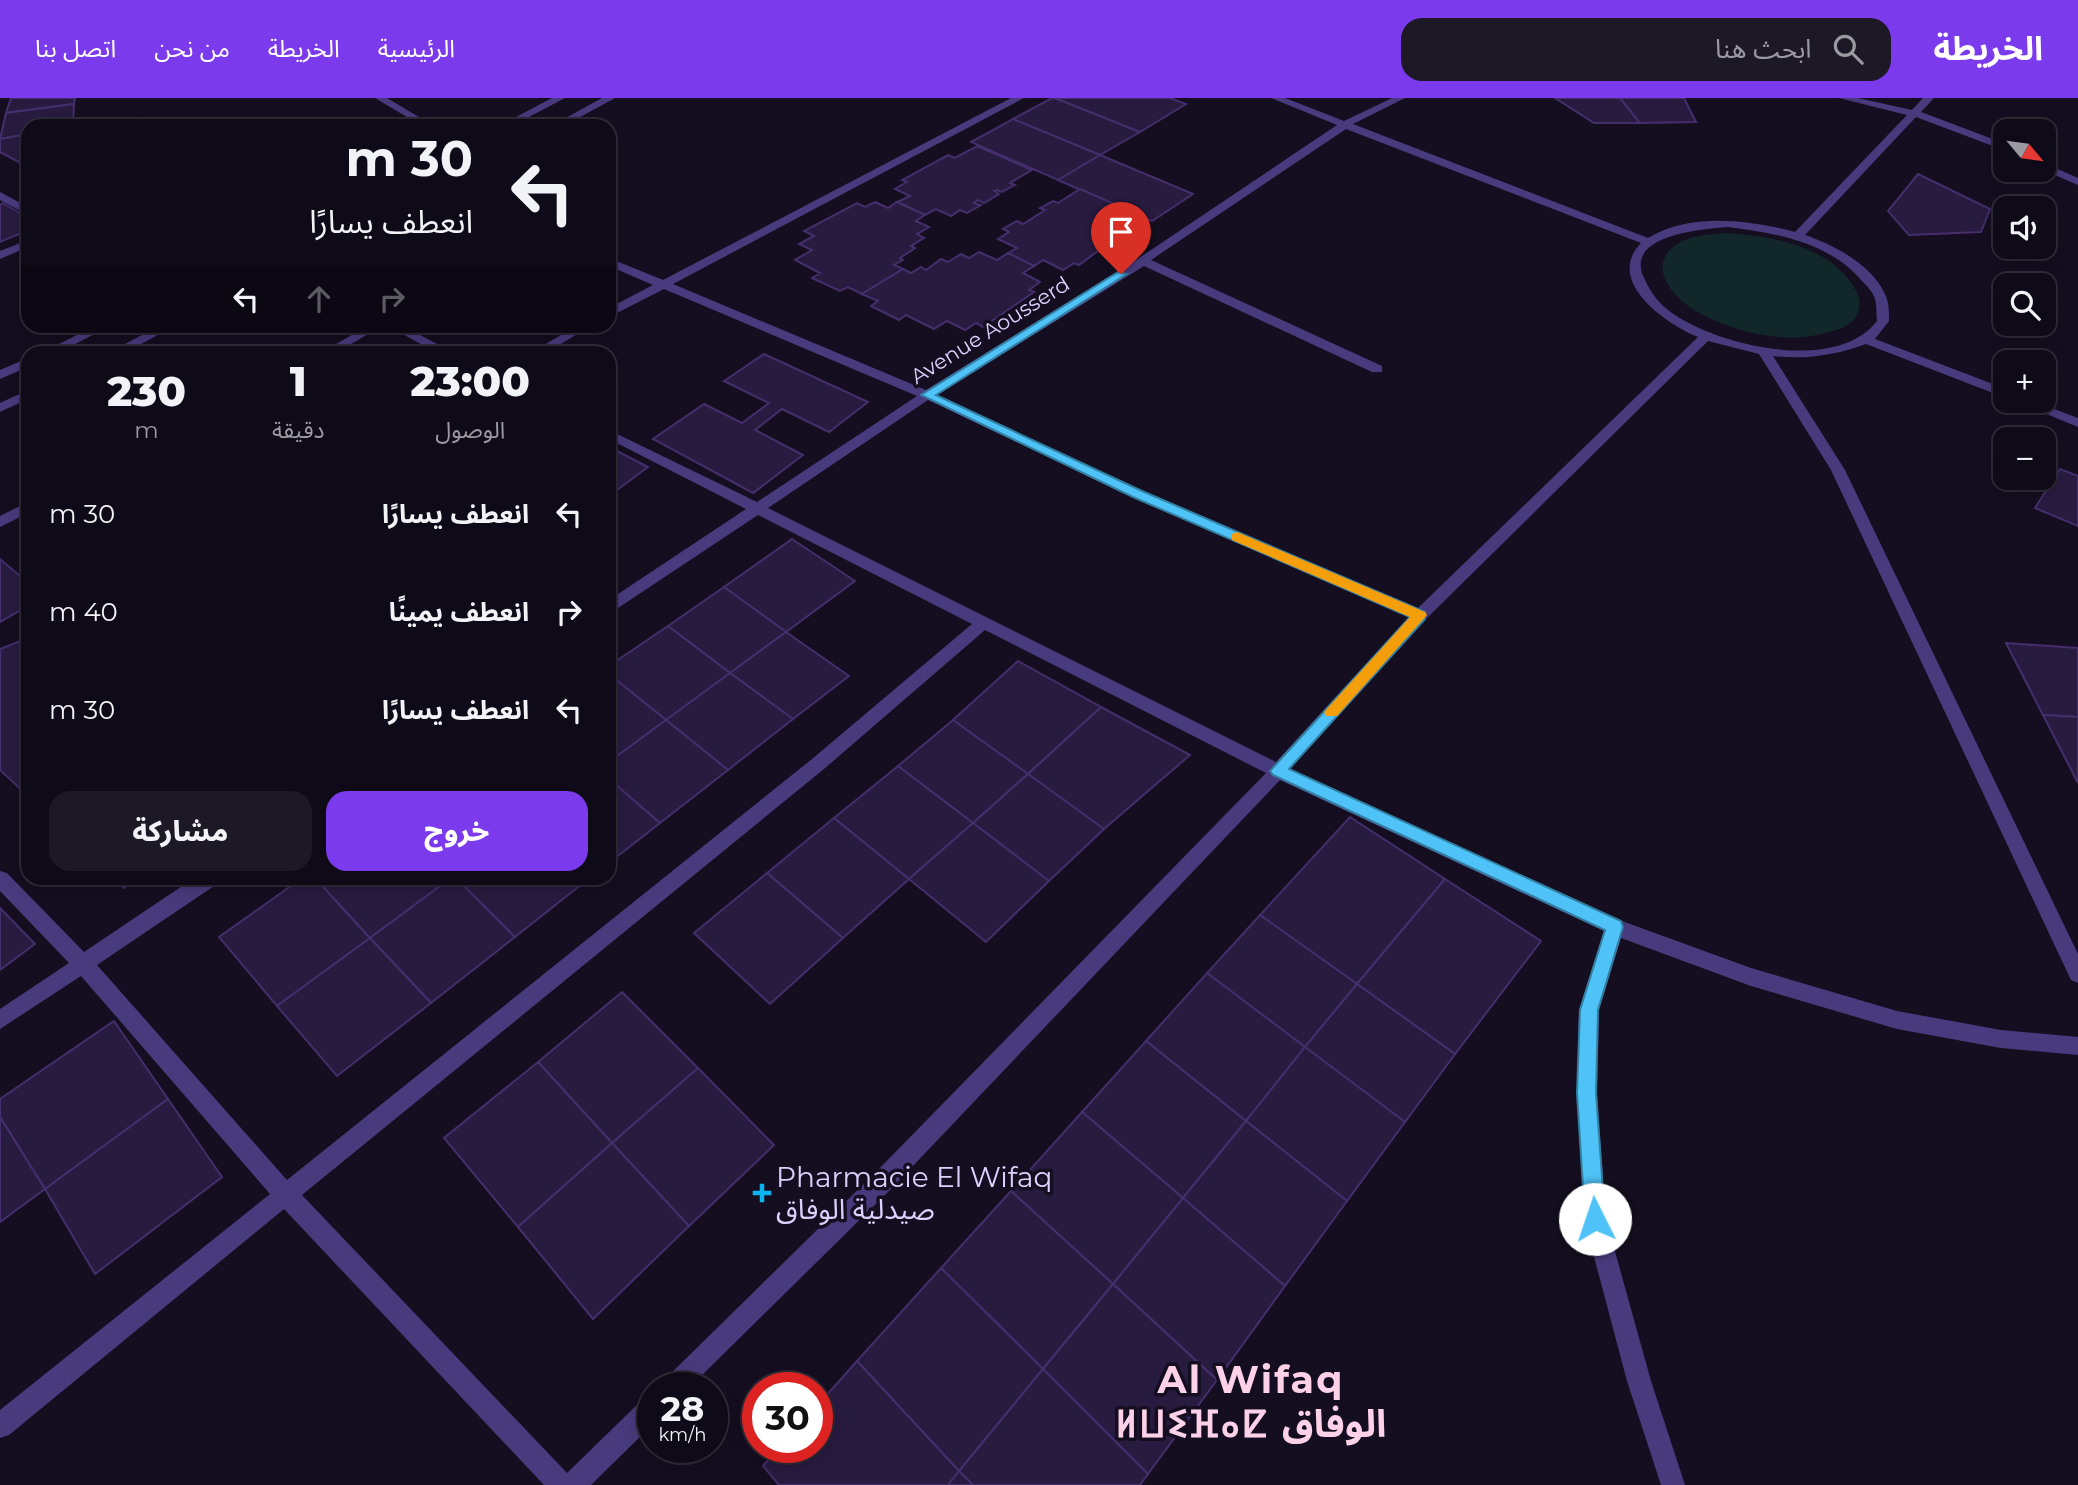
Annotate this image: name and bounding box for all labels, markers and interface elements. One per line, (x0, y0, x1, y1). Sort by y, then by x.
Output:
search box (1401, 18, 1891, 81)
text: الخريطة (1933, 28, 2043, 68)
icon: search (1829, 30, 1867, 68)
text: ابحث هنا (1715, 33, 1811, 65)
text: اتصل بنا (35, 34, 116, 63)
text: من نحن (154, 34, 230, 63)
text: الخريطة (268, 34, 340, 63)
text: الرئيسية (378, 34, 455, 63)
north arrow (1993, 119, 2056, 182)
map controls (1993, 119, 2056, 490)
text: 30 m (345, 129, 473, 188)
icon: left (497, 147, 588, 238)
button: sound (1993, 196, 2056, 259)
text: انعطف يسارًا (309, 202, 473, 241)
pin (1091, 202, 1151, 274)
icon: arrive (1102, 213, 1140, 251)
street label: Avenue Aousserd (906, 271, 1074, 389)
button: search (1993, 273, 2056, 336)
icon: left (227, 280, 265, 318)
icon: ahead (300, 280, 338, 318)
icon: right (373, 280, 411, 318)
button: + (1993, 350, 2056, 413)
text: 1 (290, 355, 307, 407)
text: 23:00 (410, 355, 530, 407)
text: 230 (107, 365, 186, 417)
text: m (134, 416, 159, 444)
text: دقيقة (272, 416, 324, 444)
text: الوصول (435, 416, 505, 444)
button: − (1993, 427, 2056, 490)
icon: left (550, 495, 588, 533)
text: 30 m (49, 498, 115, 530)
text: انعطف يسارًا (382, 498, 529, 530)
icon: right (550, 593, 588, 631)
text: 40 m (49, 596, 118, 628)
text: انعطف يمينًا (389, 596, 529, 628)
icon: left (550, 691, 588, 729)
text: 30 m (49, 694, 115, 726)
text: انعطف يسارًا (382, 694, 529, 726)
button: مشاركة (49, 791, 312, 871)
button: خروج (326, 791, 588, 871)
place label: Pharmacie El Wifaq صيدلية الوفاق (776, 1160, 1053, 1226)
position arrow (1558, 1182, 1632, 1256)
marker: Pharmacie El Wifaq صيدلية الوفاق (754, 1185, 770, 1201)
district label: Al Wifaq ⵍⵡⵉⴼⴰⵇ الوفاق (1116, 1356, 1386, 1447)
speed limit sign: 30 (742, 1372, 833, 1463)
text: 28 (661, 1387, 704, 1430)
text: km/h (658, 1424, 707, 1446)

